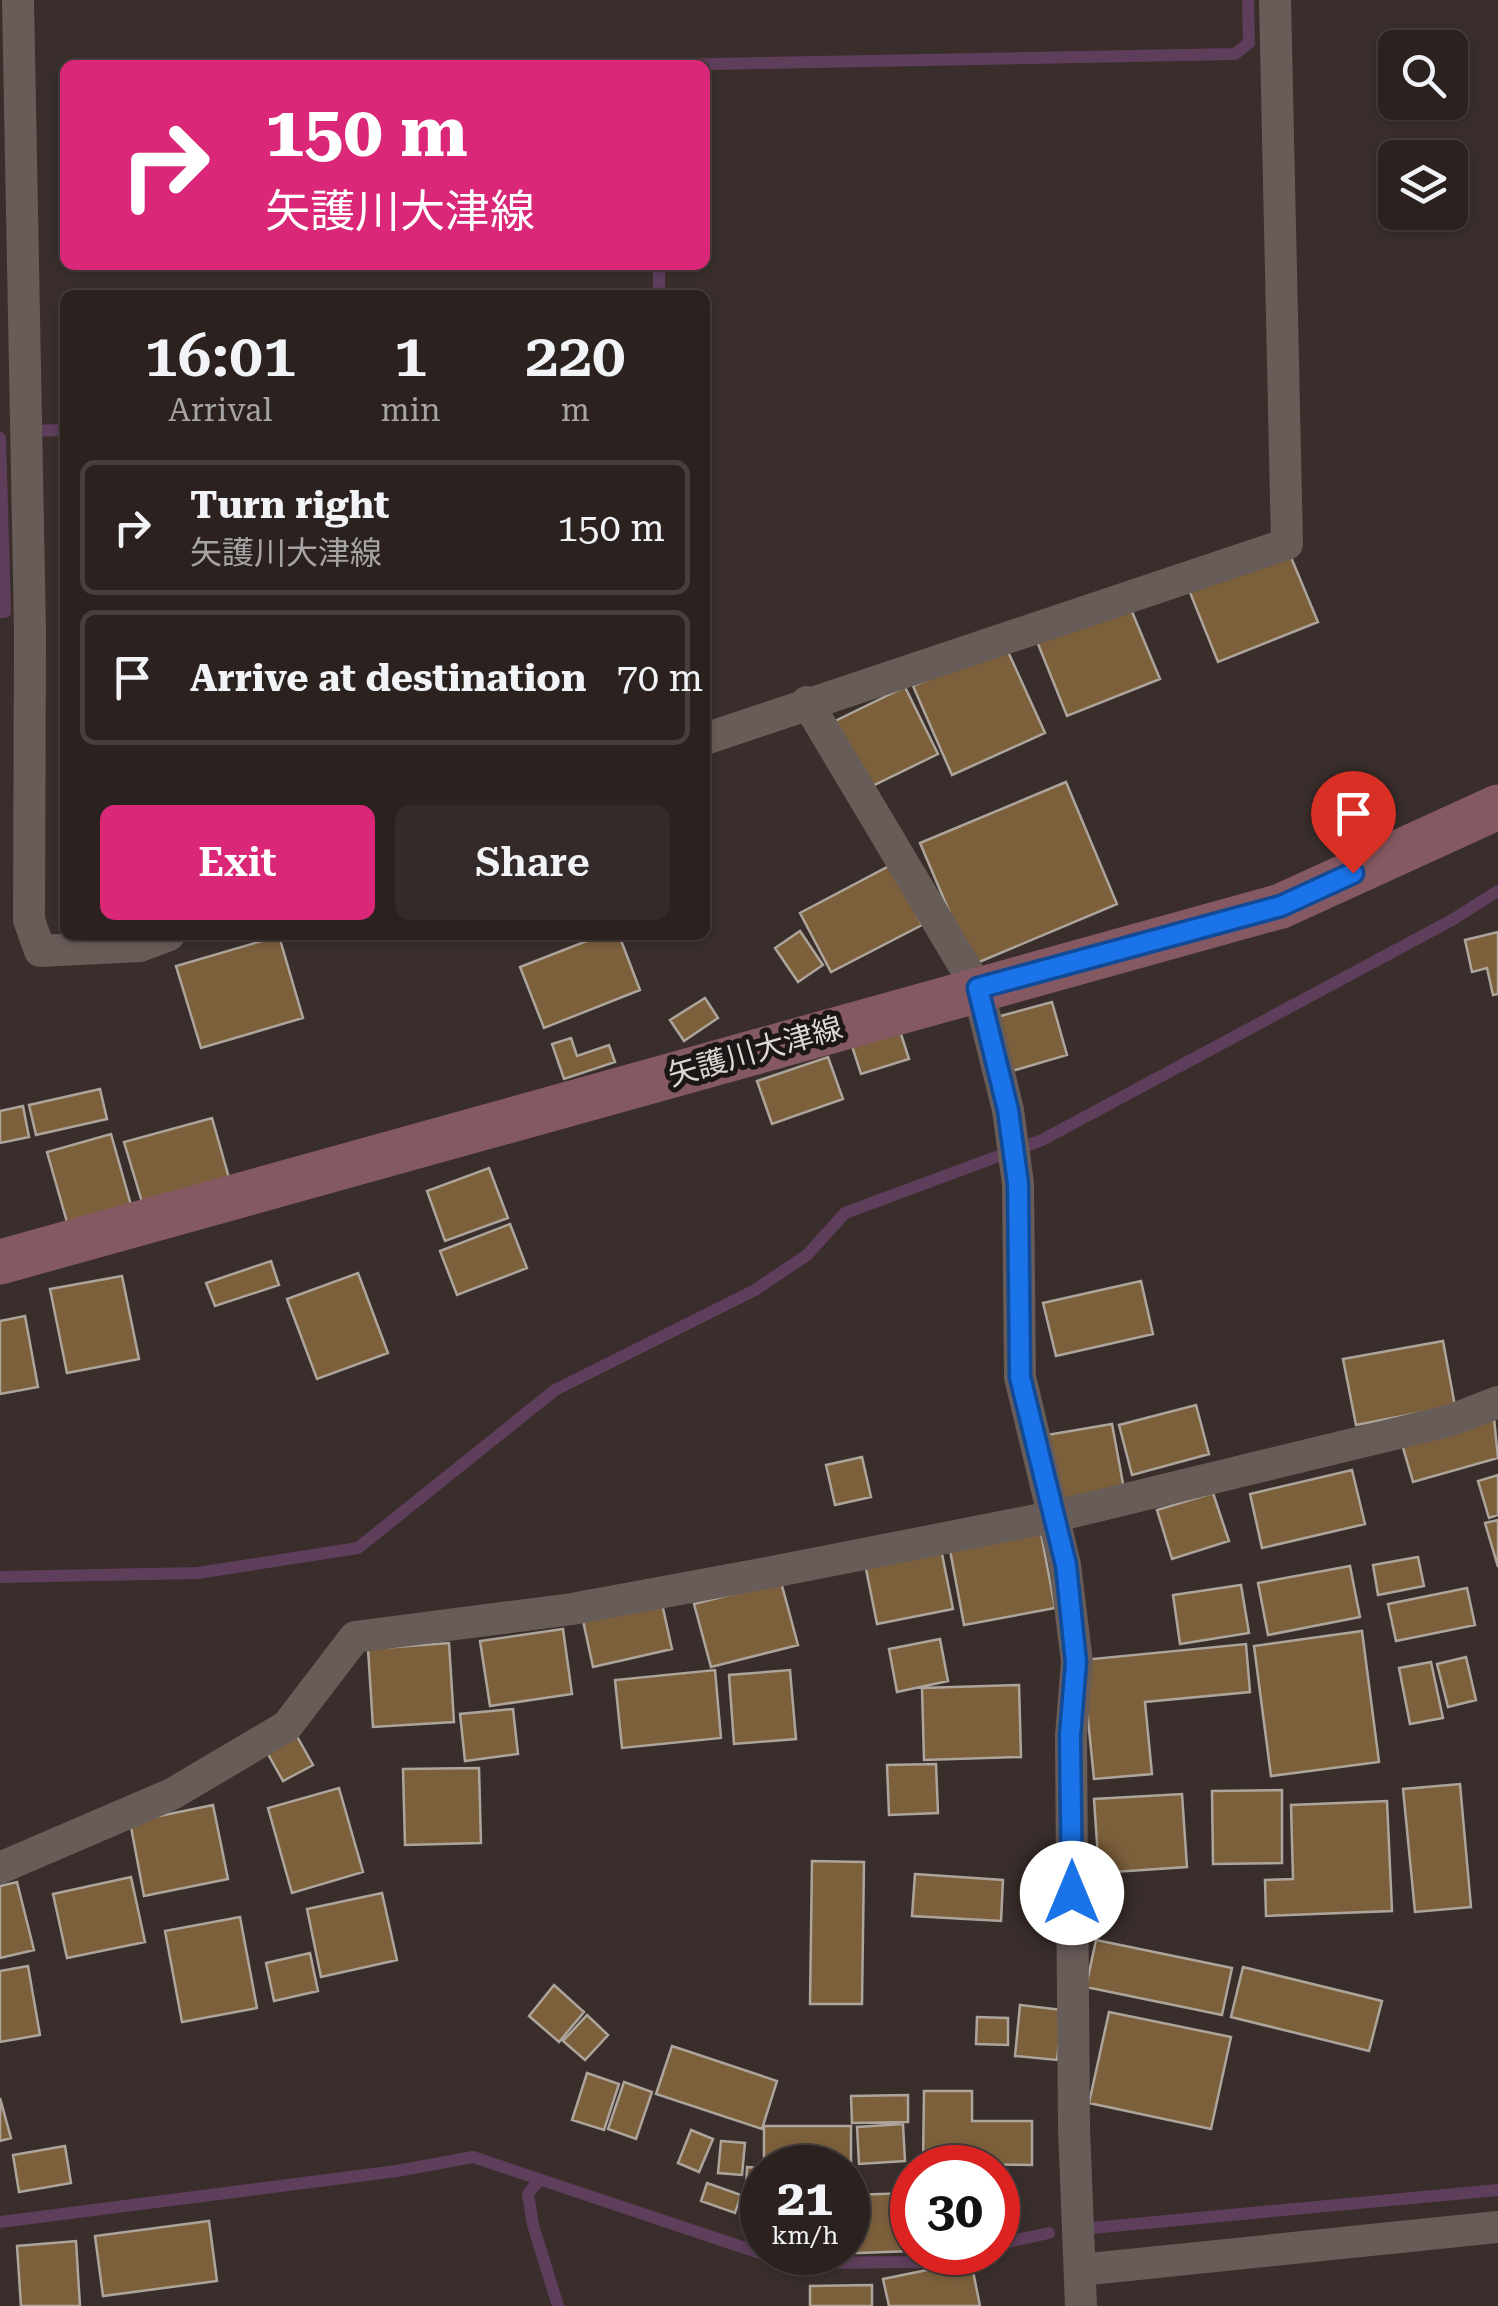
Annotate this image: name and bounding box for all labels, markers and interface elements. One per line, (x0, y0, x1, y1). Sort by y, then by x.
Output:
map controls (1378, 30, 1468, 230)
button: search (1378, 30, 1468, 120)
text: 150 m (265, 91, 468, 173)
icon: right (100, 100, 230, 230)
button: layers (1378, 140, 1468, 230)
text: 矢護川大津線 (265, 185, 535, 238)
text: 16:01 (144, 320, 296, 391)
text: 1 (394, 320, 427, 391)
text: 220 (525, 320, 626, 391)
text: Arrival (168, 391, 272, 429)
text: min (381, 391, 441, 429)
text: m (561, 391, 590, 429)
text: Turn right (190, 483, 389, 527)
icon: right (105, 500, 160, 555)
text: 150 m (557, 506, 665, 550)
text: 矢護川大津線 (190, 534, 382, 572)
icon: arrive (105, 650, 160, 705)
text: Arrive at destination (190, 656, 586, 700)
text: 70 m (616, 656, 703, 700)
pin (1311, 771, 1396, 874)
icon: arrive (1326, 786, 1381, 841)
button: Exit (100, 805, 375, 920)
button: Share (395, 805, 670, 920)
street label: 矢護川大津線 (664, 1009, 846, 1093)
position arrow (1020, 1841, 1124, 1945)
speed limit sign: 30 (890, 2145, 1020, 2275)
text: 21 (777, 2169, 833, 2227)
text: km/h (772, 2221, 838, 2250)

